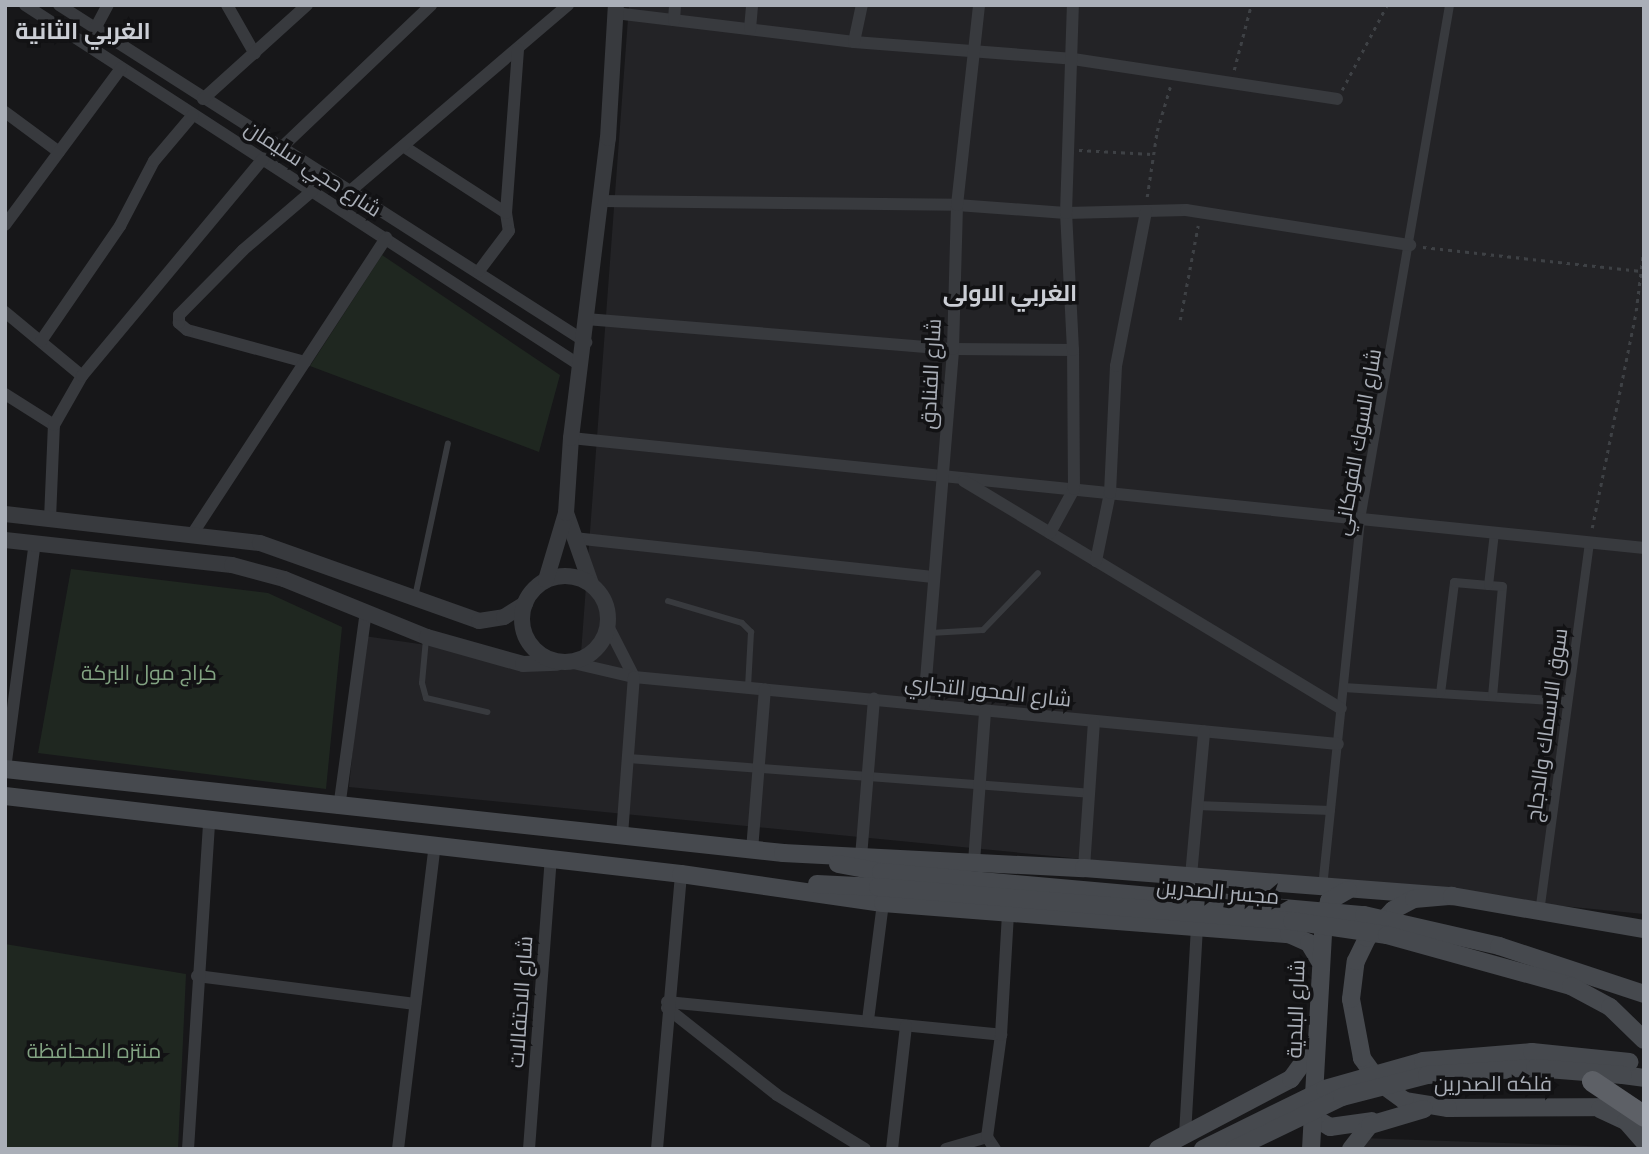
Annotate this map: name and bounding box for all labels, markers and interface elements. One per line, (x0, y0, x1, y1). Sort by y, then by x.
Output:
district label: الغربي الثانية (15, 18, 151, 46)
street label: شارع حجي سليمان (240, 115, 386, 223)
district label: الغربي الاولى (943, 280, 1077, 308)
street label: شارع الفنادق (916, 318, 946, 430)
street label: شارع السوك الفوكاني (1329, 347, 1387, 537)
street label: سوق الاسماك والدجاج (1521, 627, 1573, 823)
park label: كراج مول البركة (81, 660, 217, 686)
street label: شارع المحور التجاري (903, 670, 1073, 712)
street label: مجسر الصدرين (1156, 874, 1280, 910)
street label: شارع الاحتفالات (504, 935, 538, 1069)
street label: شارع البلدية (1282, 959, 1310, 1059)
park label: منتزه المحافظة (27, 1038, 161, 1064)
street label: فلكه الصدرين (1434, 1071, 1552, 1097)

